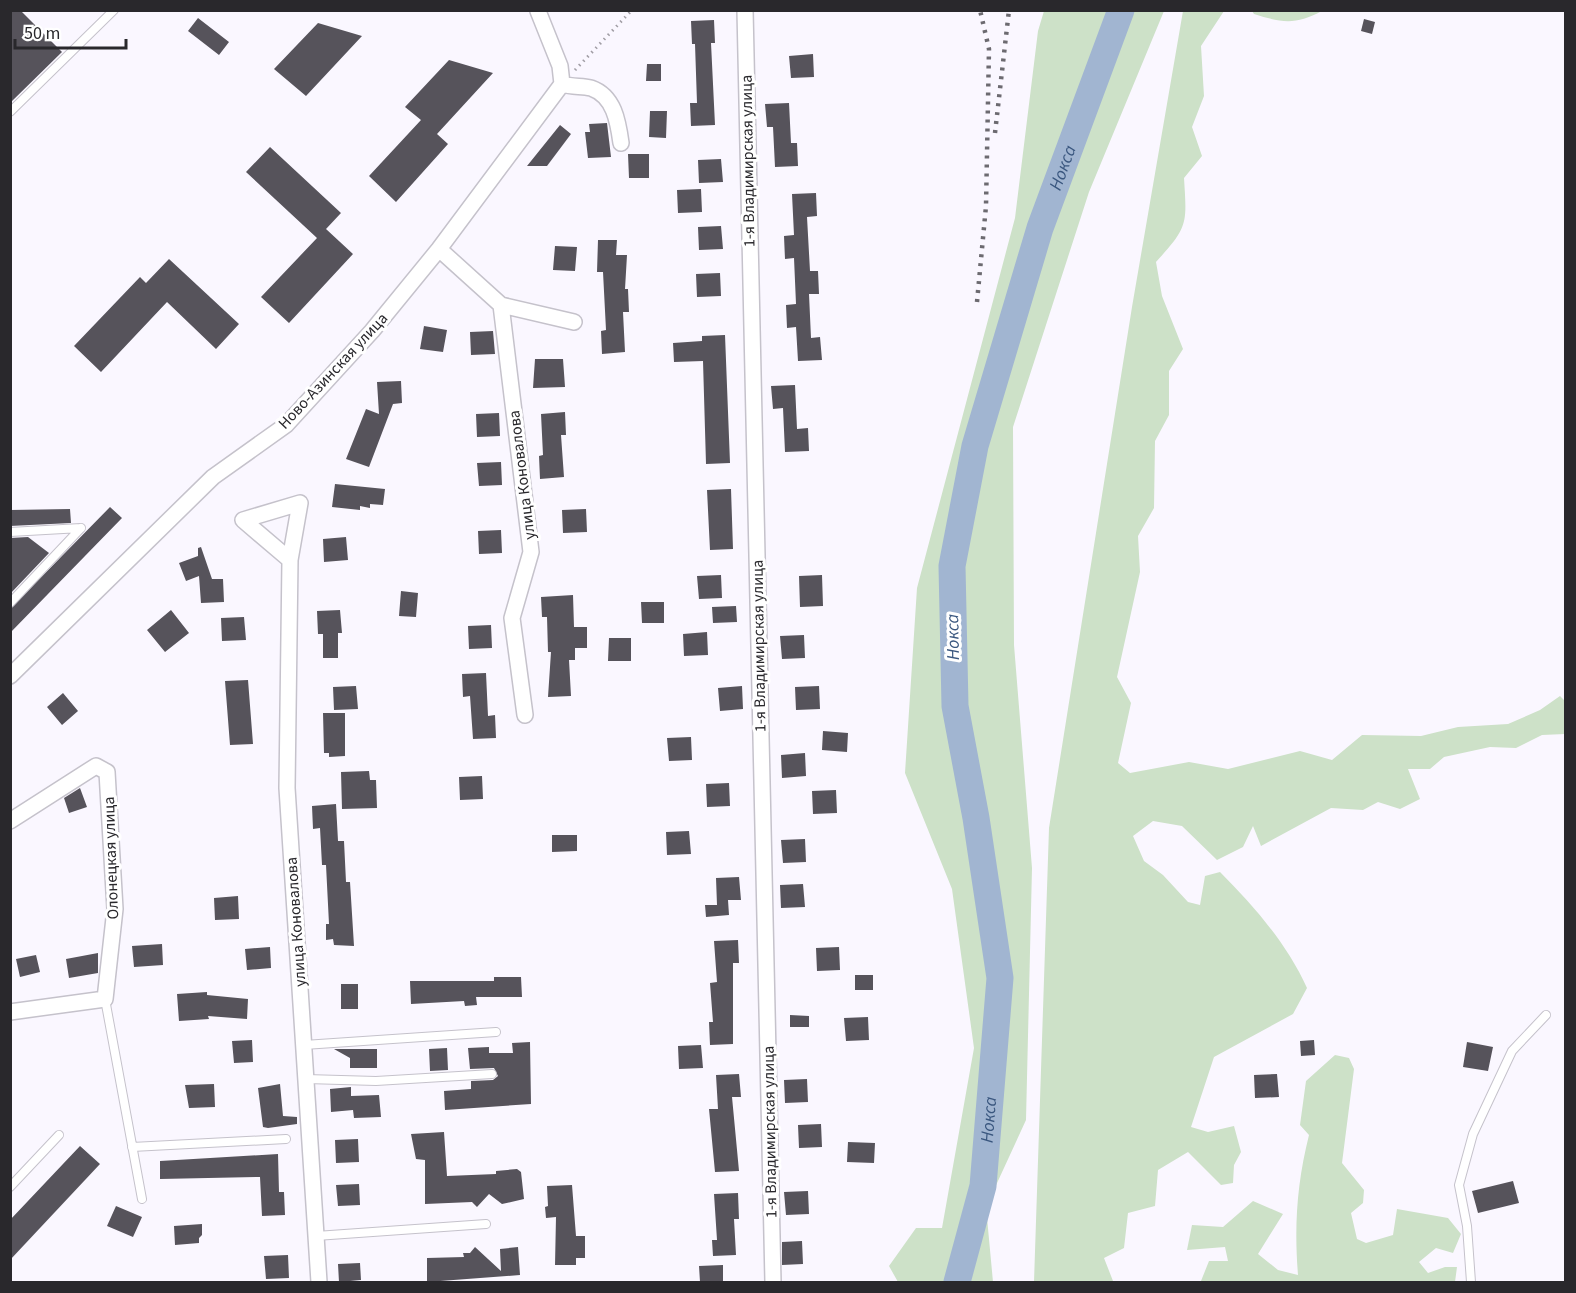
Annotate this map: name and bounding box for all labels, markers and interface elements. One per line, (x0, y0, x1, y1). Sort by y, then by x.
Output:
scale bar (15, 12, 126, 50)
text: 50 m (24, 21, 60, 46)
street label: 1-я Владимирская улица (735, 75, 761, 247)
water label: Нокса (1043, 141, 1082, 194)
street label: Ново-Азинская улица (273, 308, 393, 434)
street label: улица Коновалова (503, 409, 541, 541)
street label: 1-я Владимирская улица (746, 560, 772, 732)
water label: Нокса (940, 613, 966, 660)
street label: Олонецкая улица (98, 796, 124, 920)
street label: улица Коновалова (280, 856, 312, 988)
street label: 1-я Владимирская улица (757, 1046, 783, 1218)
water label: Нокса (974, 1095, 1003, 1144)

